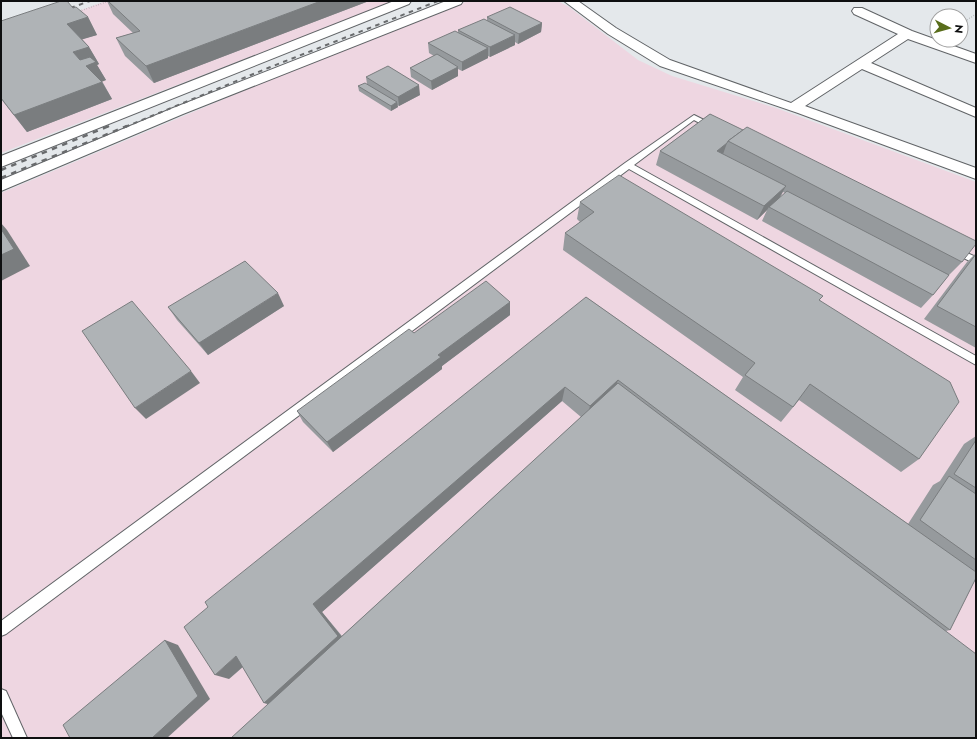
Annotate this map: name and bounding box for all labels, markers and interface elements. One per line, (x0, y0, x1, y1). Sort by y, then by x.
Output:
north arrow (929, 8, 969, 48)
text: N (951, 24, 967, 34)

